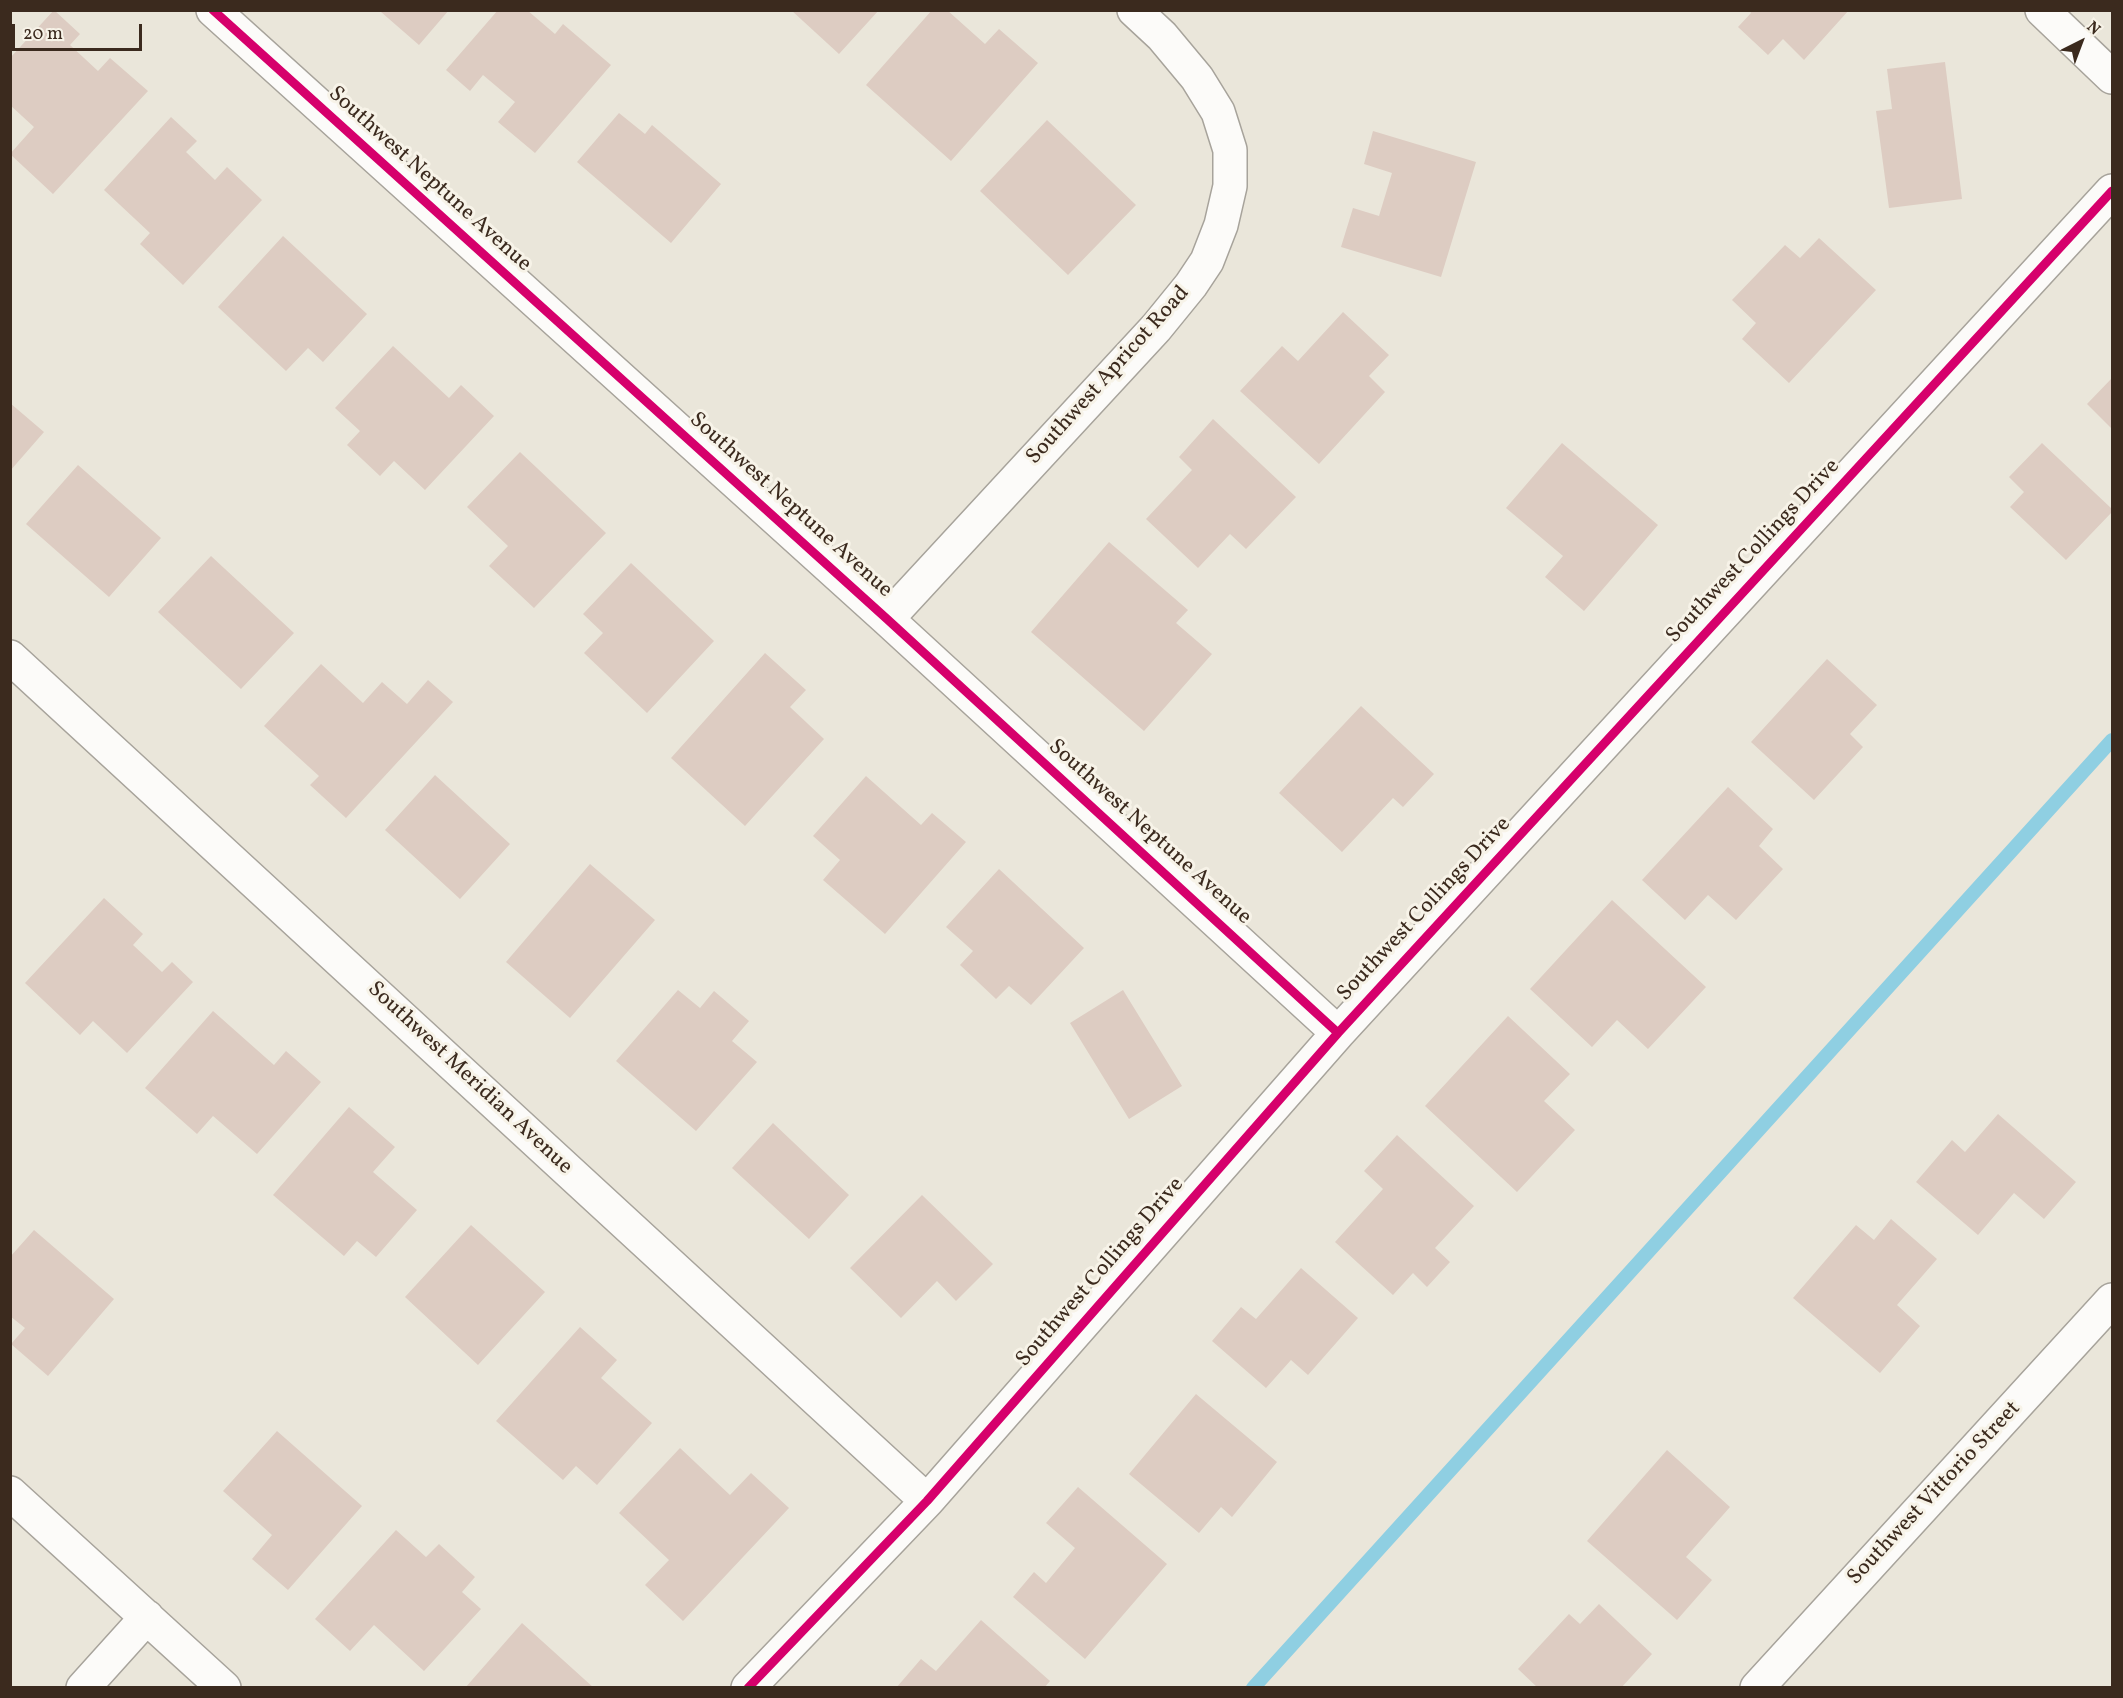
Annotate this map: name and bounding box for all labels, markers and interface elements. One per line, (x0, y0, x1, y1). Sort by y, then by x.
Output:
scale bar (15, 12, 146, 50)
north arrow (2051, 12, 2111, 72)
text: N (2081, 17, 2105, 41)
text: 20 m (23, 22, 63, 47)
street label: Southwest Neptune Avenue (322, 82, 536, 278)
street label: Southwest Apricot Road (1022, 281, 1196, 471)
street label: Southwest Neptune Avenue (683, 408, 897, 604)
street label: Southwest Collings Drive (1662, 454, 1846, 650)
street label: Southwest Neptune Avenue (1042, 735, 1256, 931)
street label: Southwest Collings Drive (1333, 812, 1517, 1008)
street label: Southwest Meridian Avenue (361, 977, 577, 1181)
street label: Southwest Collings Drive (1011, 1173, 1191, 1373)
street label: Southwest Vittorio Street (1843, 1397, 2027, 1591)

